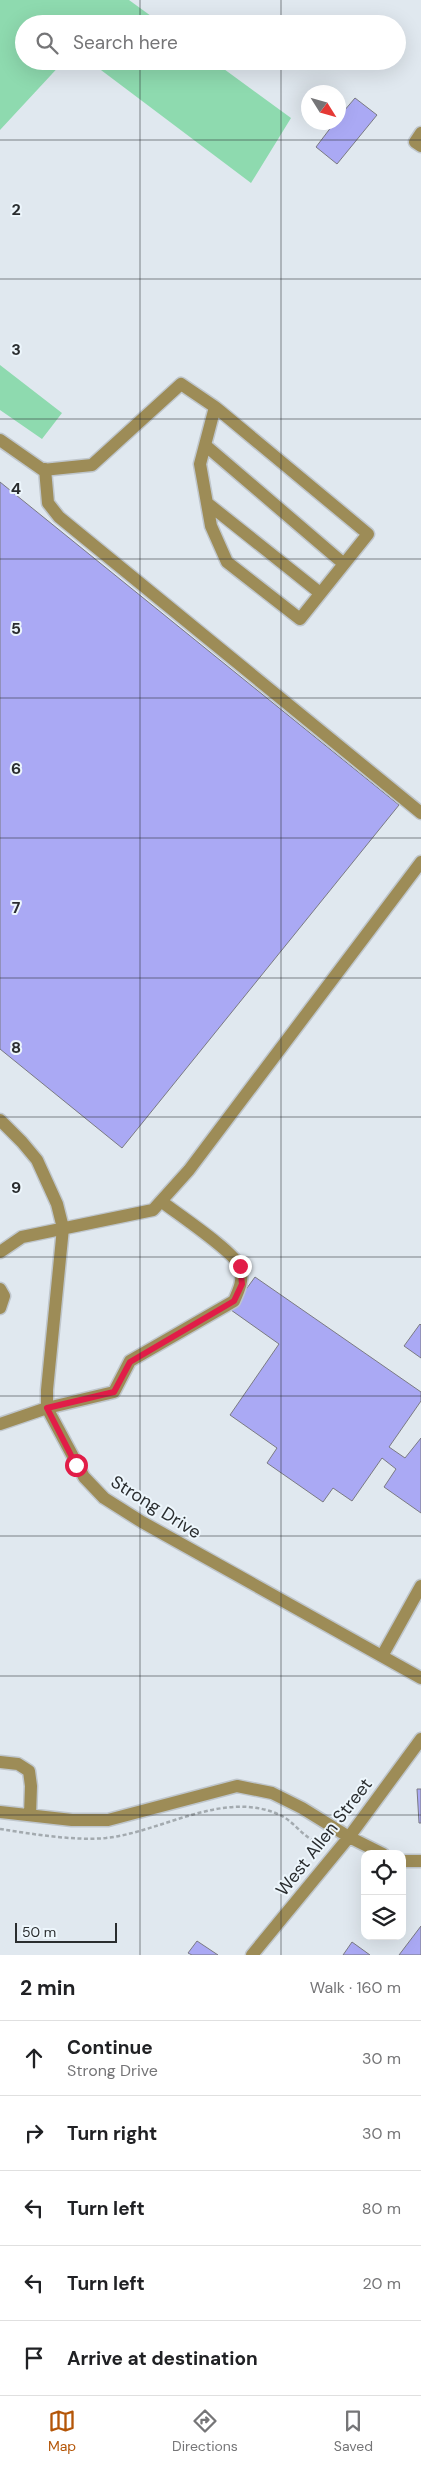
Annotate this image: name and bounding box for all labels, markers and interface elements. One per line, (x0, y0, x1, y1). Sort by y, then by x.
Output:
search box (15, 15, 406, 70)
icon: search (33, 29, 61, 57)
text: Search here (73, 30, 178, 55)
north arrow (301, 85, 346, 130)
text: 2 (11, 199, 21, 220)
text: 3 (11, 339, 21, 360)
text: 4 (11, 478, 21, 499)
text: 5 (11, 618, 21, 639)
text: 6 (11, 758, 21, 779)
text: 7 (12, 897, 21, 918)
text: 8 (11, 1037, 21, 1058)
text: 9 (11, 1177, 21, 1198)
route end (229, 1255, 252, 1278)
route start (65, 1454, 88, 1477)
street label: Strong Drive (106, 1470, 206, 1544)
street label: West Allen Street (270, 1773, 378, 1901)
map controls (361, 1850, 406, 1940)
button: locate (361, 1850, 406, 1895)
button: layers (361, 1895, 406, 1940)
scale bar (15, 1920, 118, 1943)
text: 50 m (22, 1923, 56, 1941)
text: 2 min (20, 1974, 76, 2002)
text: Walk · 160 m (310, 1977, 401, 1998)
text: Continue (67, 2035, 153, 2060)
icon: ahead (20, 2044, 48, 2072)
text: 30 m (362, 2048, 401, 2069)
text: Strong Drive (67, 2060, 158, 2081)
icon: right (20, 2119, 48, 2147)
text: Turn right (67, 2121, 157, 2146)
text: 30 m (362, 2123, 401, 2144)
icon: left (20, 2194, 48, 2222)
text: Turn left (67, 2196, 145, 2221)
text: 80 m (362, 2198, 401, 2219)
icon: left (20, 2269, 48, 2297)
text: Turn left (67, 2271, 145, 2296)
text: 20 m (362, 2273, 401, 2294)
icon: arrive (20, 2344, 48, 2372)
text: Arrive at destination (67, 2346, 258, 2371)
tab: Map (48, 2407, 76, 2455)
tab: Directions (172, 2407, 238, 2455)
tab: Saved (334, 2407, 373, 2455)

